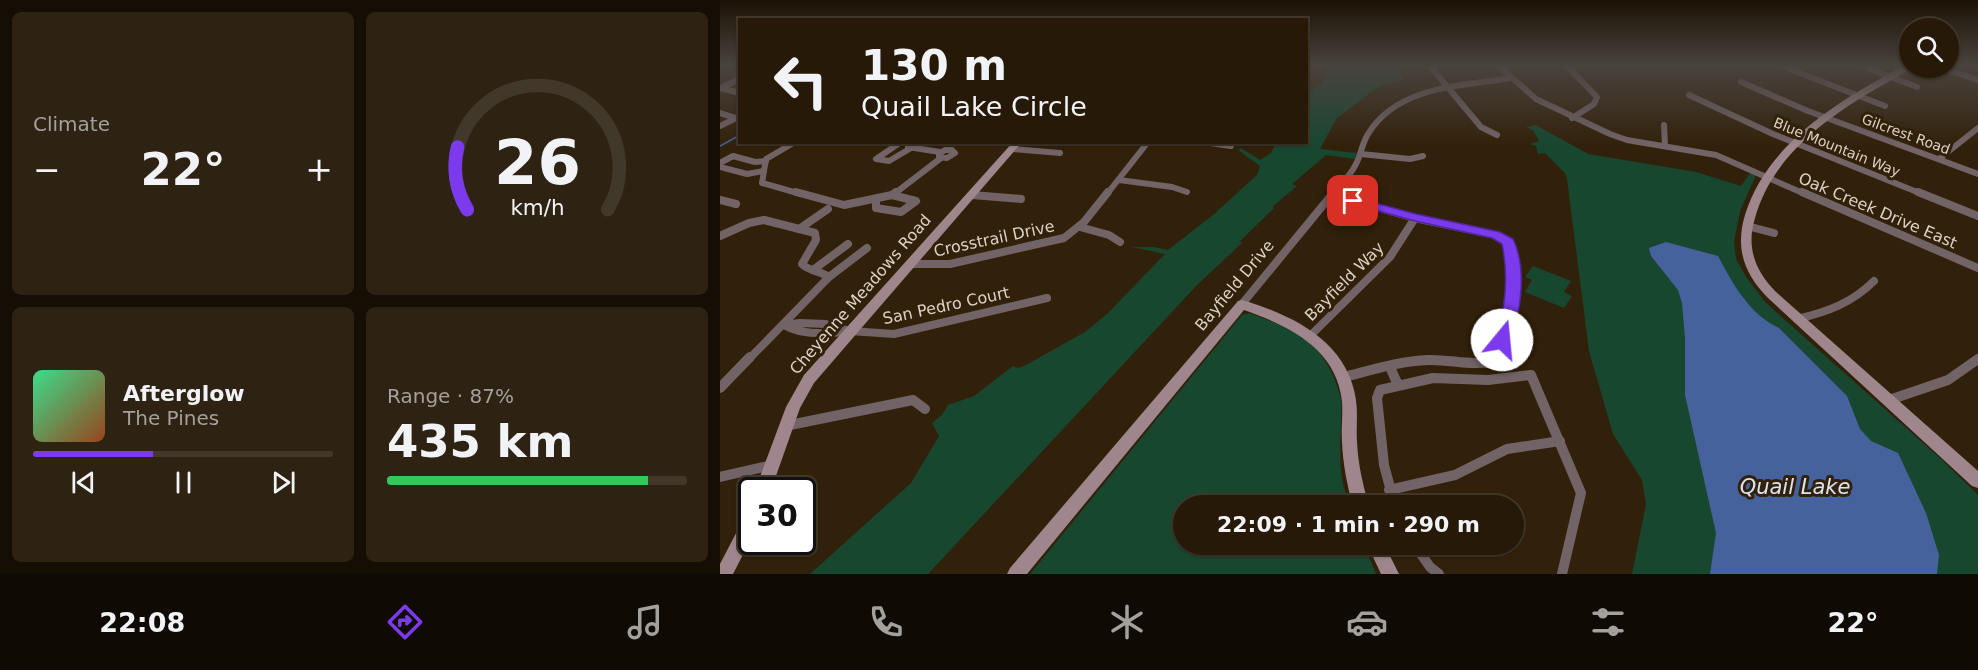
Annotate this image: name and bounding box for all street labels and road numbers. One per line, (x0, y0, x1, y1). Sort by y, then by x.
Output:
street label: Gilcrest Road (1860, 111, 1952, 157)
street label: Blue Mountain Way (1771, 114, 1903, 180)
street label: Oak Creek Drive East (1796, 168, 1960, 253)
street label: Cheyenne Meadows Road (786, 210, 935, 378)
street label: Crosstrail Drive (932, 216, 1056, 261)
street label: Bayfield Drive (1191, 236, 1278, 335)
street label: Bayfield Way (1301, 238, 1388, 325)
street label: San Pedro Court (881, 283, 1011, 328)

